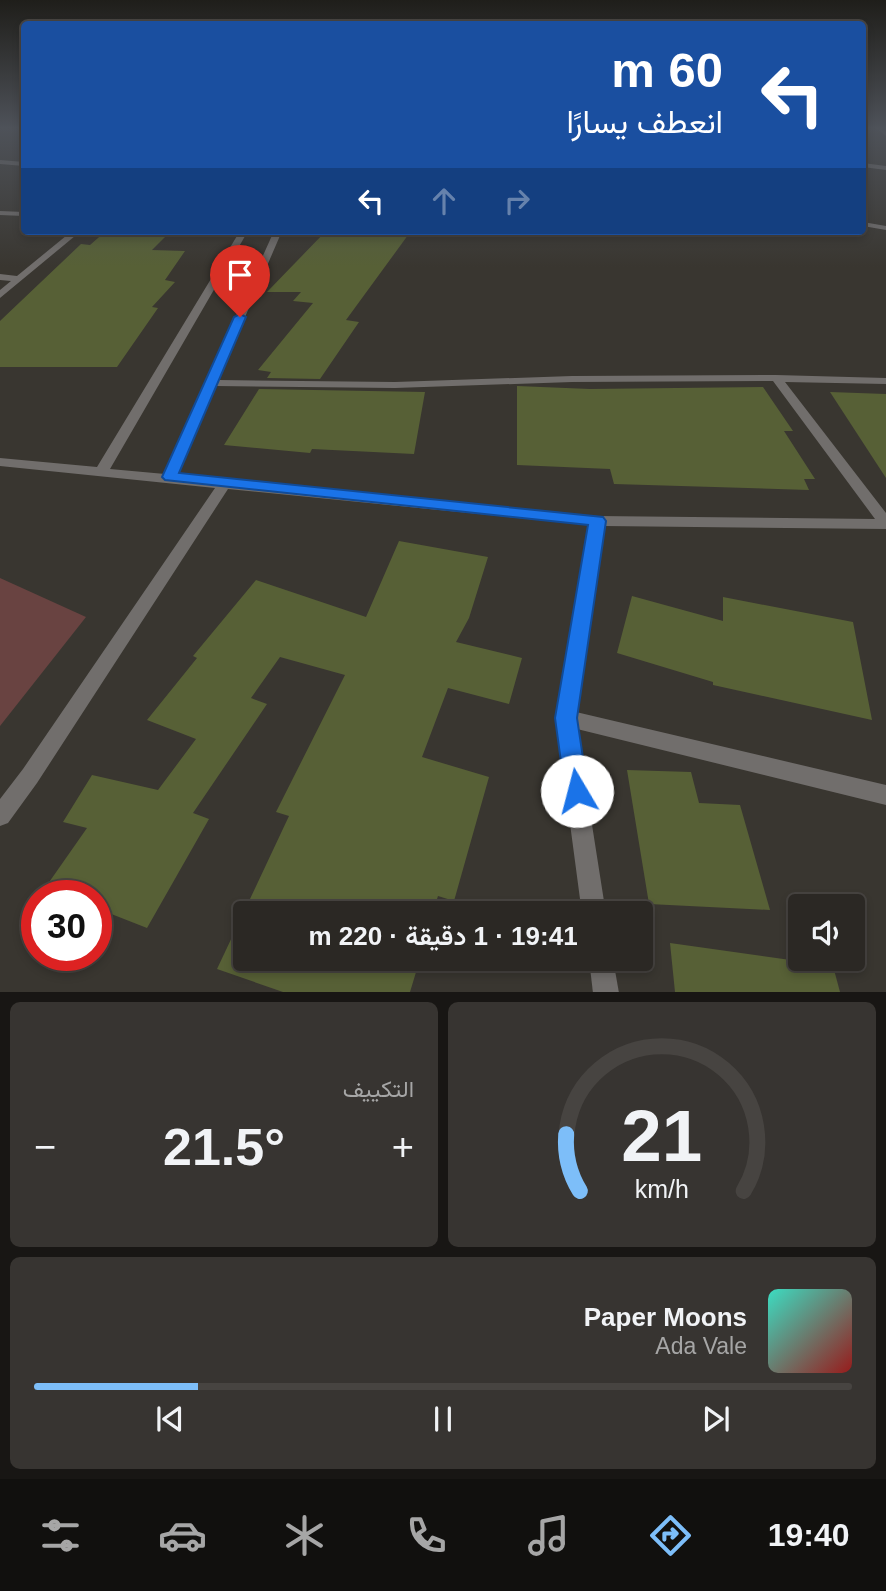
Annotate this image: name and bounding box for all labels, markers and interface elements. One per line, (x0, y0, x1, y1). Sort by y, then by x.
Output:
text: 60 m (611, 43, 723, 97)
icon: left (747, 49, 838, 140)
text: انعطف يسارًا (566, 104, 723, 140)
icon: left (352, 182, 390, 220)
icon: ahead (425, 182, 463, 220)
icon: right (498, 182, 536, 220)
pin (210, 245, 270, 317)
icon: arrive (221, 256, 259, 294)
position arrow (540, 754, 614, 828)
speed limit sign: 30 (21, 880, 112, 971)
map controls (788, 894, 865, 971)
button: sound (788, 894, 865, 971)
text: 19:41 · 1 دقيقة · 220 m (308, 921, 578, 951)
text: التكييف (343, 1076, 414, 1102)
text: 21 (622, 1095, 702, 1176)
text: 21.5° (163, 1118, 285, 1176)
text: − (34, 1126, 56, 1168)
text: + (392, 1126, 414, 1168)
text: km/h (635, 1174, 689, 1202)
text: Paper Moons (584, 1302, 747, 1332)
text: Ada Vale (655, 1333, 747, 1359)
icon: previous (151, 1400, 189, 1438)
icon: pause (424, 1400, 462, 1438)
icon: next (697, 1400, 735, 1438)
icon: filters (36, 1511, 85, 1560)
icon: car (158, 1511, 207, 1560)
icon: climate (280, 1511, 329, 1560)
icon: phone (402, 1511, 451, 1560)
icon: music (524, 1511, 573, 1560)
icon: directions (646, 1511, 695, 1560)
text: 19:40 (768, 1517, 850, 1553)

